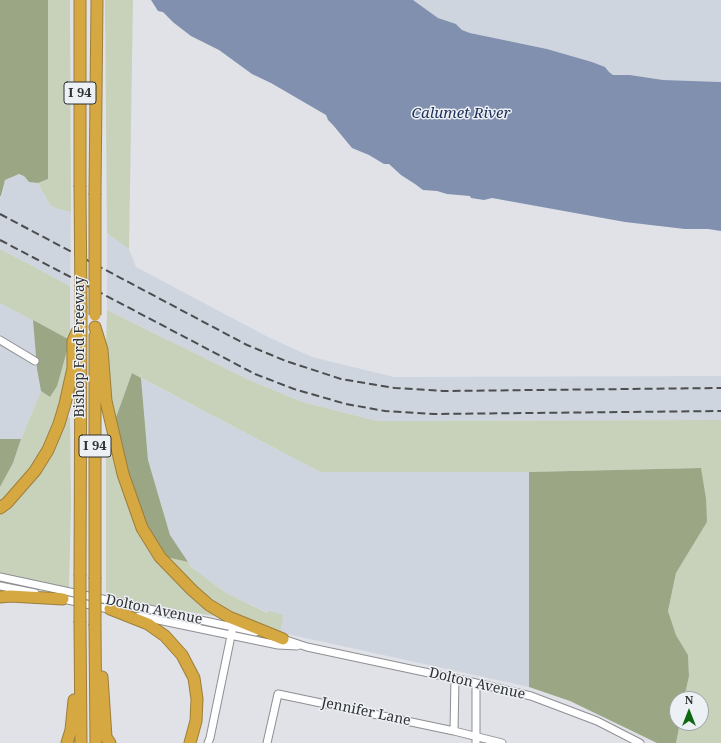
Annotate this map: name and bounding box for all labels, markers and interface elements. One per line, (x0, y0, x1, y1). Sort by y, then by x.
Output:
road number: I 94 (64, 82, 96, 104)
water label: Calumet River (412, 105, 510, 123)
street label: Bishop Ford Freeway (72, 276, 88, 418)
road number: I 94 (79, 435, 111, 457)
street label: Dolton Avenue (104, 592, 204, 628)
street label: Dolton Avenue (427, 665, 527, 703)
north arrow (669, 691, 709, 731)
text: N (685, 692, 693, 707)
street label: Jennifer Lane (320, 694, 412, 730)

